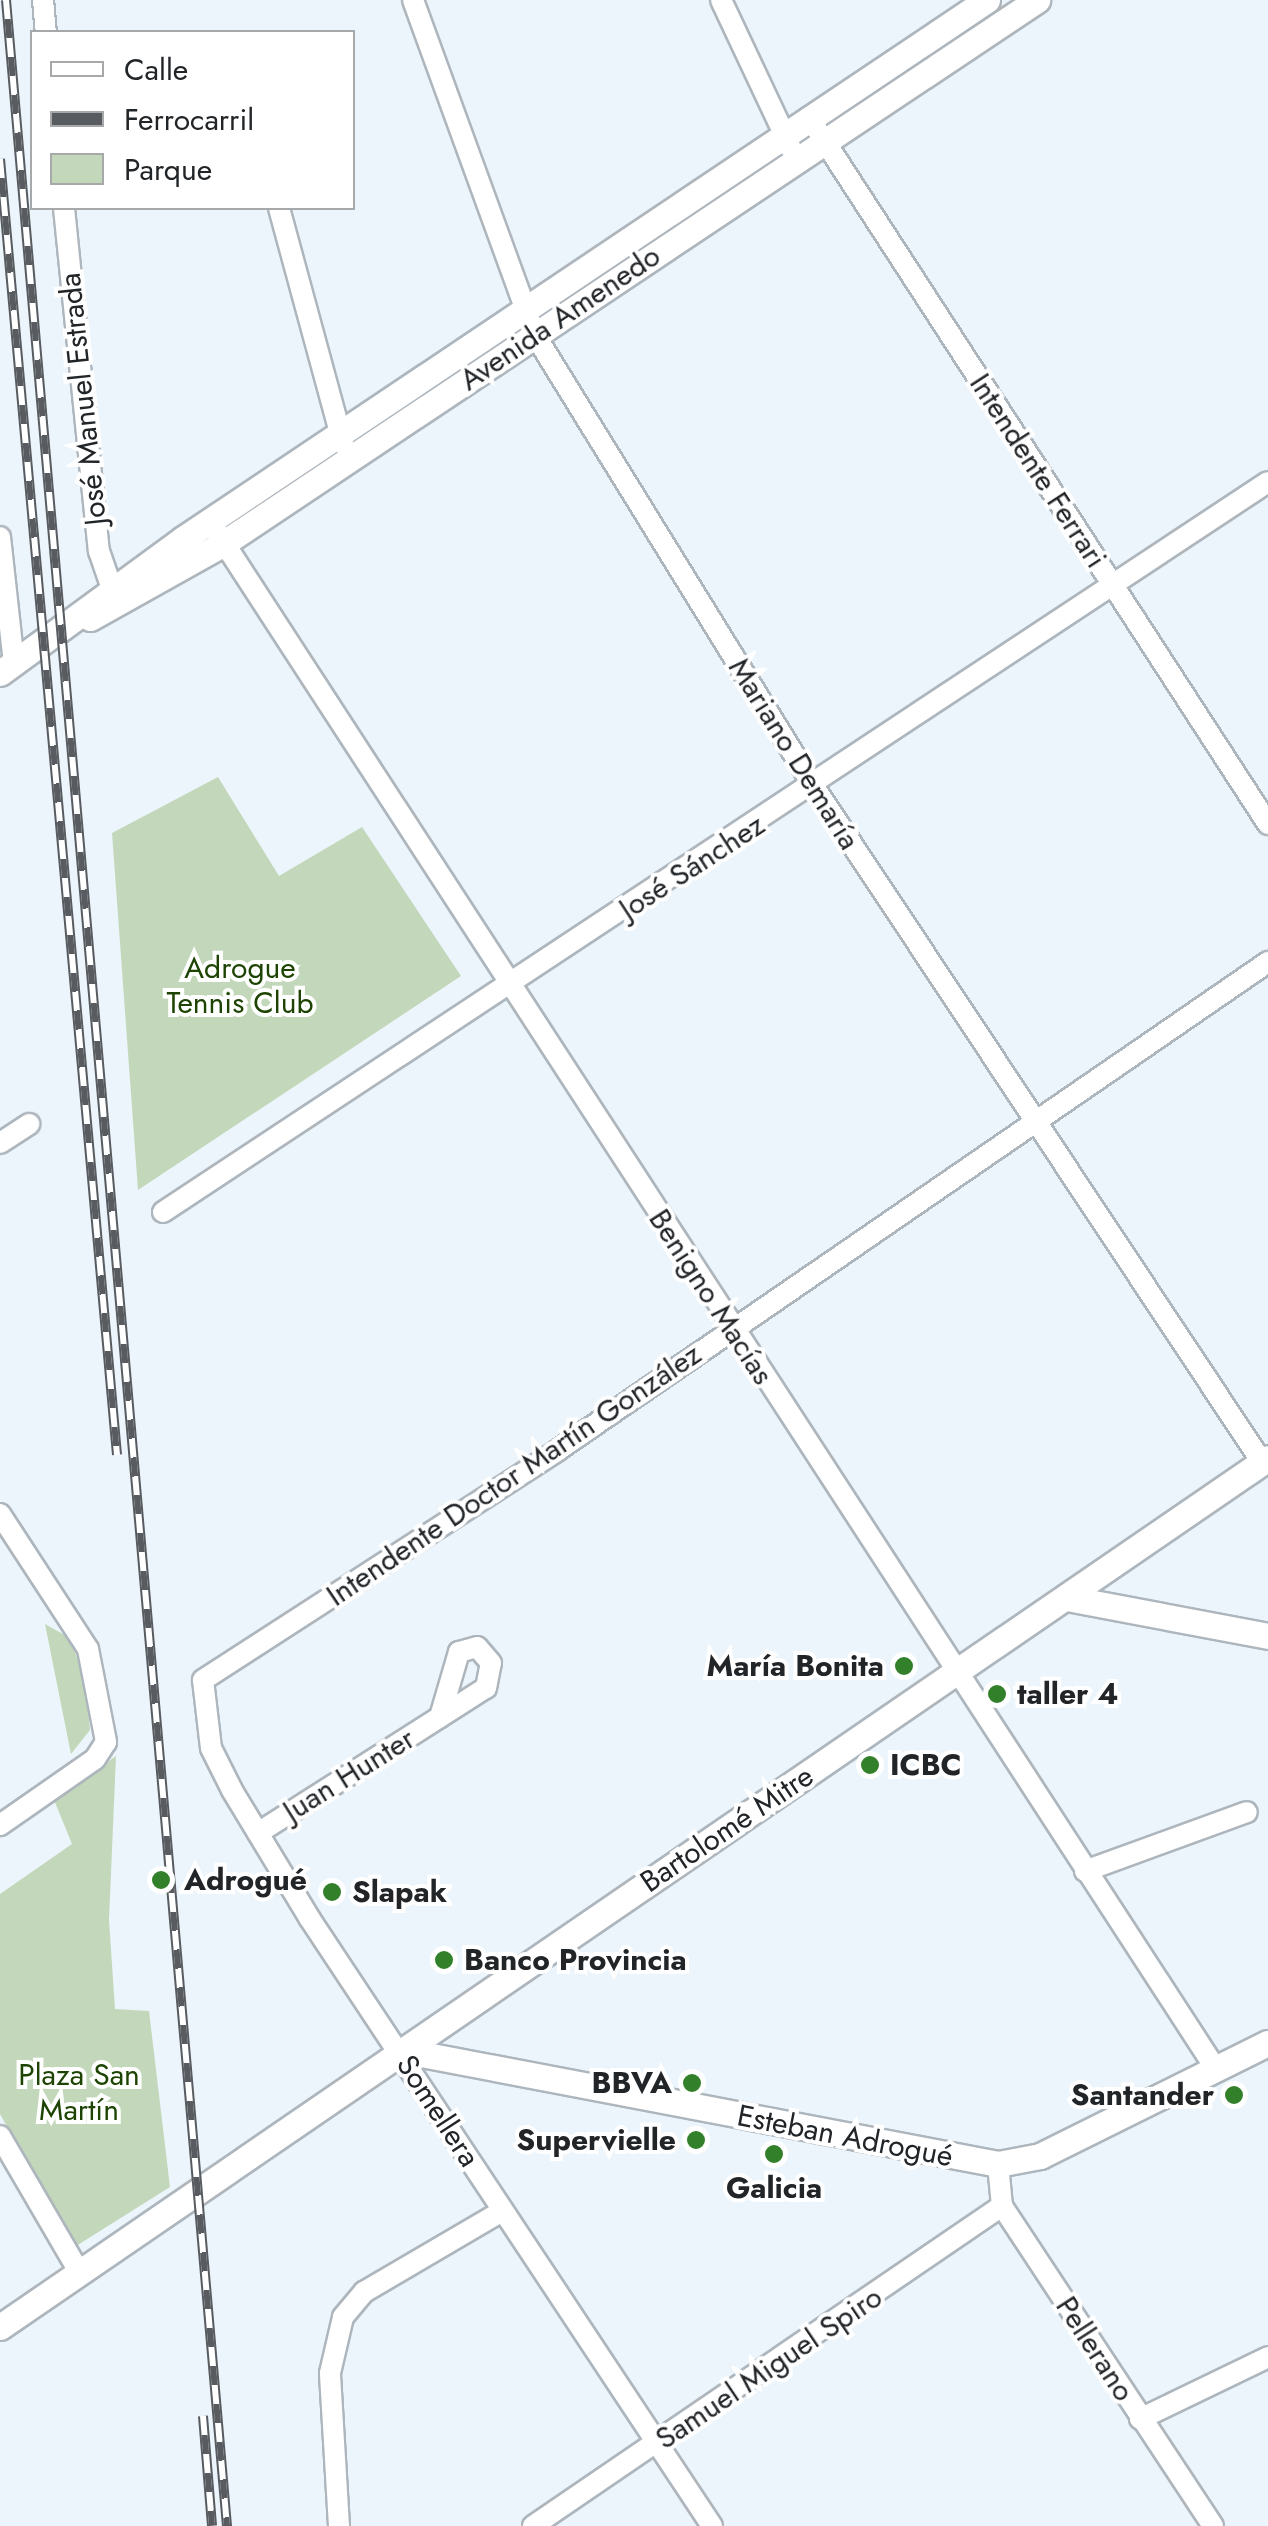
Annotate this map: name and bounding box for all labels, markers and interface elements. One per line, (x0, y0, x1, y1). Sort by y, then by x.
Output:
legend (30, 30, 355, 210)
text: Calle (124, 48, 188, 91)
text: Ferrocarril (124, 98, 254, 141)
text: Parque (124, 148, 212, 191)
street label: Avenida Amenedo (453, 238, 667, 398)
street label: José Manuel Estrada (52, 271, 114, 527)
street label: Intendente Ferrari (962, 367, 1114, 575)
street label: Mariano Demaría (721, 652, 867, 856)
street label: José Sánchez (613, 807, 771, 927)
park label: Adrogue Tennis Club (166, 950, 314, 1020)
street label: Benigno Macías (641, 1203, 781, 1391)
street label: Intendente Doctor Martín González (320, 1336, 708, 1614)
place label: María Bonita (706, 1648, 884, 1684)
marker: María Bonita (893, 1655, 915, 1677)
place label: taller 4 (1017, 1676, 1118, 1712)
marker: taller 4 (986, 1683, 1008, 1705)
street label: Juan Hunter (277, 1721, 421, 1829)
place label: ICBC (890, 1747, 962, 1783)
marker: ICBC (859, 1754, 881, 1776)
street label: Bartolomé Mitre (634, 1758, 820, 1900)
place label: Adrogué (184, 1862, 307, 1898)
marker: Adrogué (148, 1867, 174, 1893)
place label: Slapak (352, 1874, 447, 1910)
marker: Slapak (321, 1881, 343, 1903)
place label: Banco Provincia (464, 1942, 687, 1978)
marker: Banco Provincia (433, 1949, 455, 1971)
street label: Somellera (389, 2049, 487, 2173)
park label: Plaza San Martín (18, 2057, 140, 2128)
place label: BBVA (592, 2065, 672, 2101)
marker: BBVA (681, 2072, 703, 2094)
place label: Santander (1071, 2077, 1214, 2113)
marker: Santander (1223, 2084, 1245, 2106)
street label: Esteban Adrogué (734, 2097, 956, 2175)
place label: Supervielle (516, 2122, 676, 2158)
marker: Supervielle (685, 2129, 707, 2151)
marker: Galicia (763, 2143, 785, 2165)
place label: Galicia (726, 2170, 822, 2206)
street label: Samuel Miguel Spiro (649, 2279, 889, 2457)
street label: Pellerano (1048, 2290, 1142, 2408)

